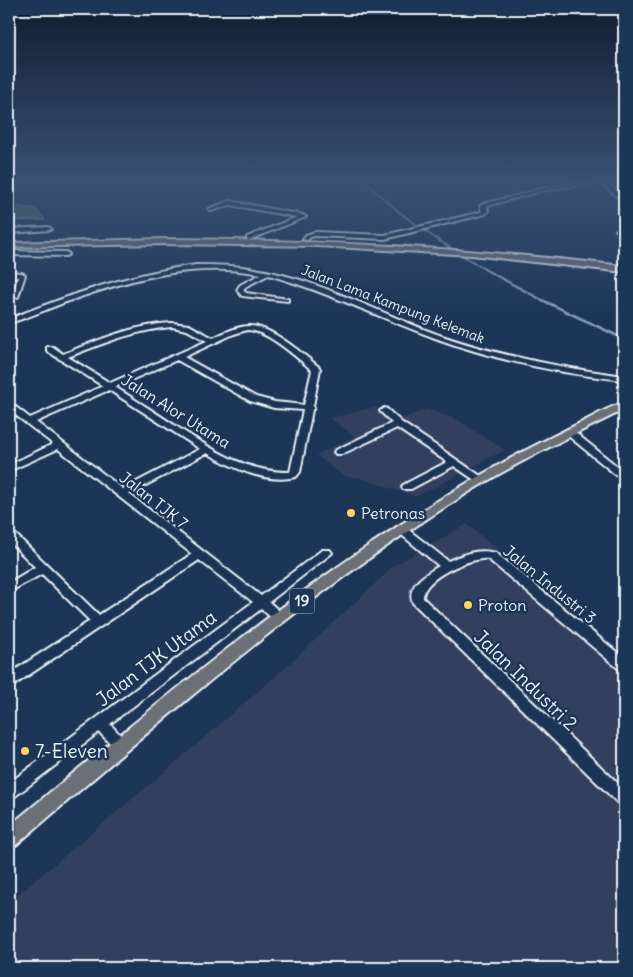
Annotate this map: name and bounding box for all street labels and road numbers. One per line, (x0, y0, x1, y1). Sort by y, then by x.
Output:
street label: Jalan Lama Kampung Kelemak (299, 261, 487, 347)
street label: Jalan Alor Utama (118, 369, 234, 453)
street label: Jalan TJK 7 (116, 467, 192, 533)
street label: Jalan Industri 3 (500, 540, 600, 628)
road number: 19 (290, 588, 314, 614)
street label: Jalan TJK Utama (91, 605, 221, 711)
street label: Jalan Industri 2 (469, 625, 583, 735)

